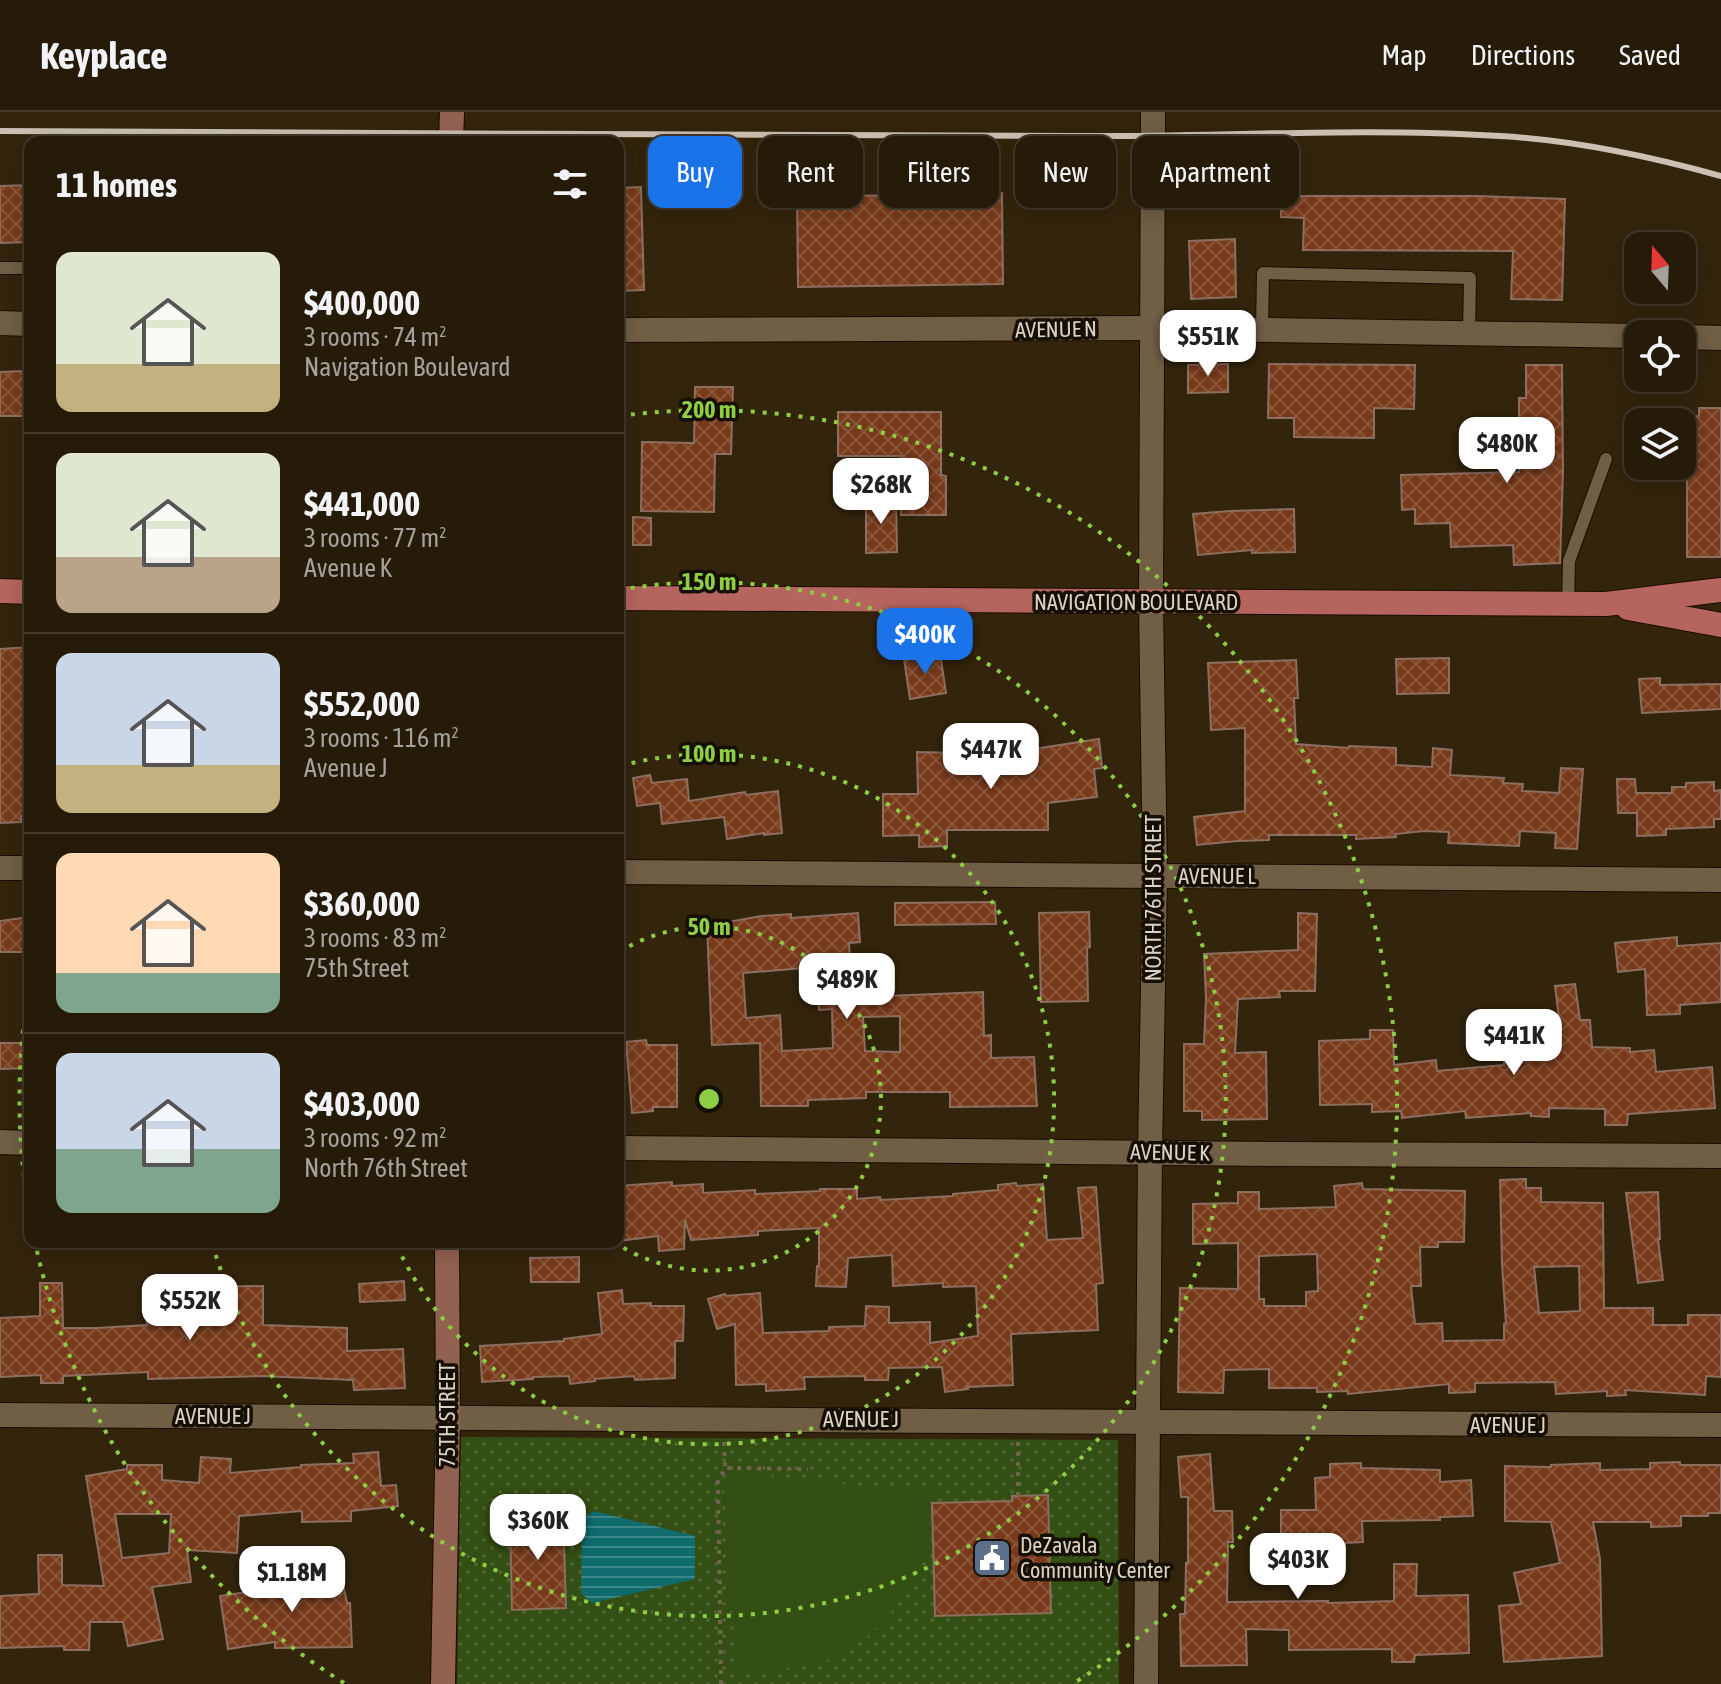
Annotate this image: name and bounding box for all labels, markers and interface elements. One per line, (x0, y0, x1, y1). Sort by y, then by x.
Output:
text: Keyplace (40, 34, 167, 77)
text: Map (1382, 39, 1427, 71)
text: Directions (1471, 39, 1575, 71)
text: Saved (1619, 39, 1681, 71)
chip: Buy (648, 136, 742, 208)
chip: Rent (758, 136, 863, 208)
chip: Filters (879, 136, 999, 208)
chip: New (1015, 136, 1116, 208)
chip: Apartment (1132, 136, 1299, 208)
icon: filters (548, 162, 592, 206)
text: 11 homes (56, 165, 177, 204)
north arrow (1624, 232, 1696, 304)
map controls (1624, 232, 1696, 480)
text: $400,000 (304, 283, 420, 322)
icon: home (120, 284, 216, 380)
pin: $551K (1152, 310, 1264, 378)
street label: AVENUE N (1015, 315, 1097, 343)
button: locate (1624, 320, 1696, 392)
text: $551K (1178, 321, 1238, 351)
text: 3 rooms · 74 m² (304, 322, 446, 352)
text: Navigation Boulevard (304, 352, 511, 382)
text: 200 m (682, 396, 736, 423)
button: layers (1624, 408, 1696, 480)
pin: $480K (1451, 417, 1563, 485)
text: $480K (1477, 428, 1537, 458)
pin: $268K (825, 458, 937, 526)
text: $268K (851, 469, 911, 499)
text: $441,000 (304, 484, 420, 523)
icon: home (120, 485, 216, 581)
text: 3 rooms · 77 m² (304, 523, 446, 553)
text: Avenue K (304, 553, 392, 583)
text: 150 m (682, 568, 736, 595)
street label: NAVIGATION BOULEVARD (1034, 589, 1238, 615)
pin: $400K (869, 608, 981, 676)
text: $400K (895, 619, 955, 649)
text: $552,000 (304, 684, 420, 723)
icon: home (120, 685, 216, 781)
text: 3 rooms · 116 m² (304, 723, 459, 753)
pin: $447K (935, 723, 1047, 791)
text: $447K (961, 734, 1021, 764)
text: 100 m (682, 740, 736, 767)
text: Avenue J (304, 753, 388, 783)
street label: NORTH 76TH STREET (1140, 814, 1166, 981)
street label: AVENUE L (1178, 863, 1256, 889)
text: $360,000 (304, 884, 420, 923)
icon: home (120, 885, 216, 981)
text: 50 m (687, 913, 731, 940)
text: 3 rooms · 83 m² (304, 923, 446, 953)
text: 75th Street (304, 953, 409, 983)
pin: $489K (791, 953, 903, 1021)
text: $489K (817, 964, 877, 994)
pin: $441K (1458, 1009, 1570, 1077)
text: $441K (1484, 1020, 1544, 1050)
text: $403,000 (304, 1084, 420, 1123)
icon: home (120, 1085, 216, 1181)
centre of rings (695, 1085, 723, 1113)
text: 3 rooms · 92 m² (304, 1123, 446, 1153)
street label: AVENUE K (1130, 1138, 1210, 1166)
text: North 76th Street (304, 1153, 468, 1183)
pin: $552K (134, 1274, 246, 1342)
text: $552K (160, 1285, 220, 1315)
street label: 75TH STREET (434, 1362, 460, 1467)
street label: AVENUE J (175, 1403, 251, 1429)
street label: AVENUE J (823, 1406, 899, 1432)
street label: AVENUE J (1470, 1412, 1546, 1438)
pin: $360K (482, 1494, 594, 1562)
text: $360K (508, 1505, 568, 1535)
place label: DeZavala Community Center (1020, 1532, 1170, 1583)
pin: $403K (1242, 1533, 1354, 1601)
public building icon: DeZavala Community Center (971, 1537, 1013, 1579)
text: $403K (1268, 1544, 1328, 1574)
pin: $1.18M (227, 1546, 357, 1614)
text: $1.18M (257, 1557, 327, 1587)

